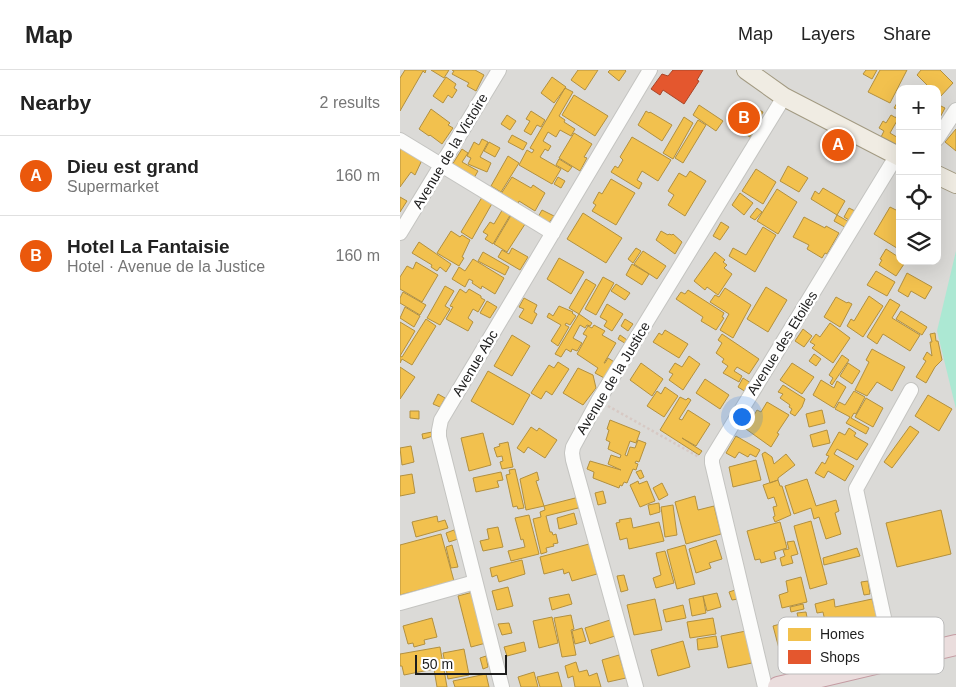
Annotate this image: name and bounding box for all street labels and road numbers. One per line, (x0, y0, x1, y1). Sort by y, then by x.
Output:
street label: Avenue de la Victoire (409, 90, 491, 212)
street label: Avenue des Etoiles (744, 288, 820, 398)
street label: Avenue de la Justice (573, 318, 653, 437)
street label: Avenue Abc (449, 327, 501, 399)

